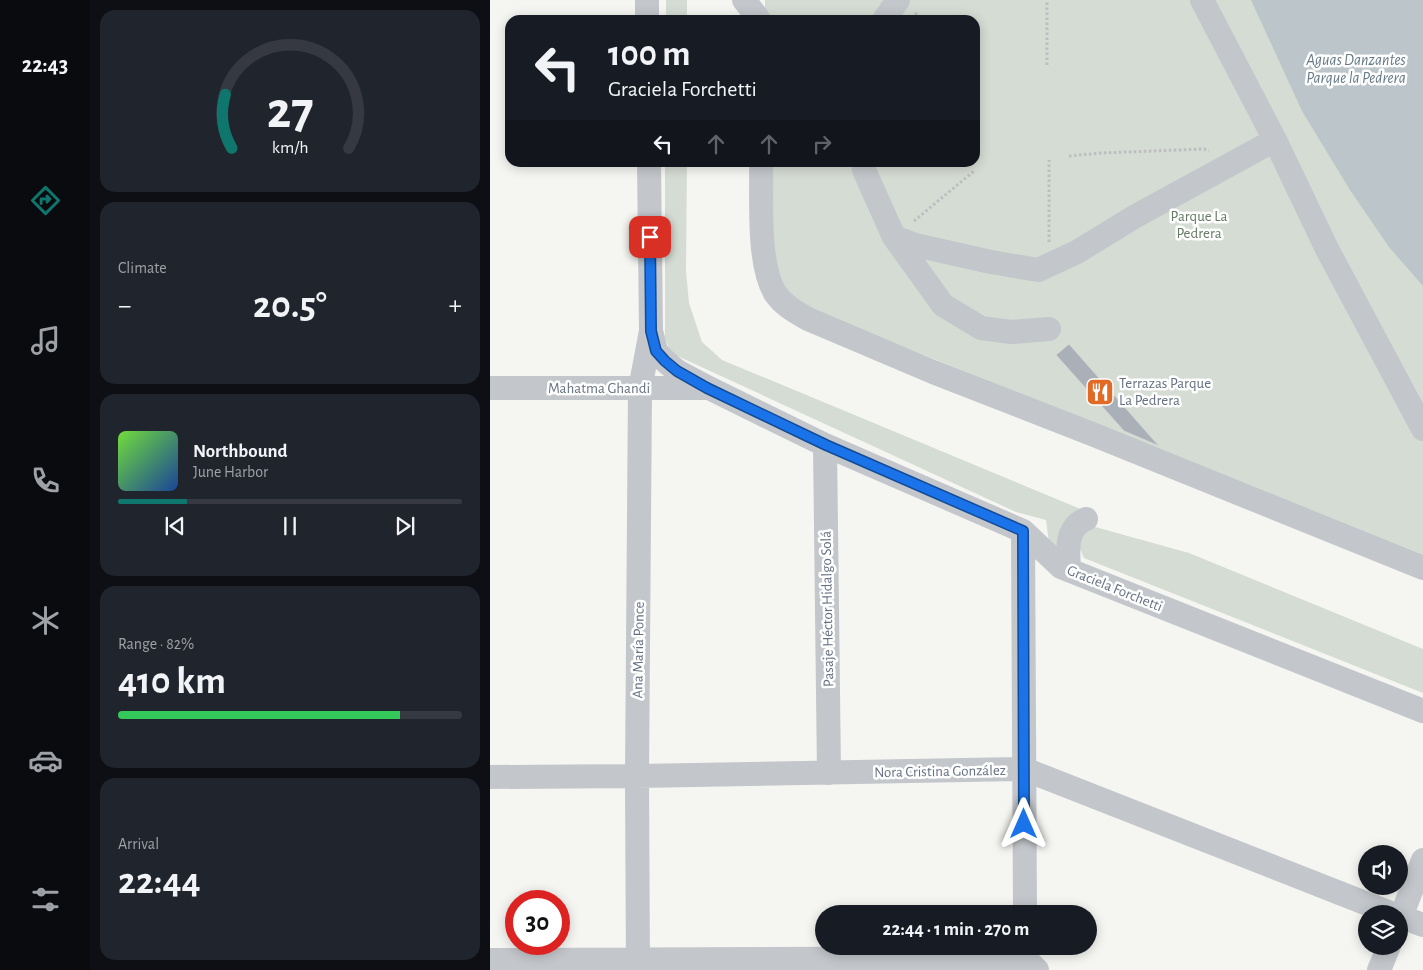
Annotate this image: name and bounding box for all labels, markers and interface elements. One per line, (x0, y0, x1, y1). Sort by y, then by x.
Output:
icon: left (525, 35, 590, 100)
text: 100 m (608, 37, 691, 72)
water label: Aguas Danzantes Parque la Pedrera (1305, 52, 1406, 87)
text: 22:43 (22, 54, 68, 76)
text: Graciela Forchetti (608, 78, 757, 100)
text: 27 (267, 85, 313, 137)
icon: left (649, 130, 677, 158)
icon: ahead (702, 130, 730, 158)
icon: ahead (755, 130, 783, 158)
icon: right (808, 130, 836, 158)
text: km/h (272, 139, 308, 157)
icon: directions (28, 183, 63, 218)
park label: Parque La Pedrera (1171, 209, 1227, 241)
pin (629, 216, 671, 258)
icon: arrive (636, 223, 664, 251)
text: Climate (118, 260, 167, 276)
text: 20.5° (253, 287, 327, 325)
text: − (118, 292, 131, 320)
text: + (449, 292, 462, 320)
icon: music (28, 323, 63, 358)
place label: Terrazas Parque La Pedrera (1119, 376, 1211, 408)
restaurant icon: Terrazas Parque La Pedrera (1085, 377, 1115, 407)
street label: Mahatma Ghandi (548, 381, 650, 396)
text: Northbound (193, 442, 288, 461)
icon: phone (28, 463, 63, 498)
text: June Harbor (193, 464, 268, 480)
icon: previous (161, 512, 189, 540)
icon: pause (276, 512, 304, 540)
icon: next (391, 512, 419, 540)
street label: Pasaje Héctor Hidalgo Solá (819, 531, 836, 687)
street label: Graciela Forchetti (1065, 563, 1165, 614)
street label: Ana María Ponce (630, 601, 647, 699)
icon: climate (28, 603, 63, 638)
text: Range · 82% (118, 636, 194, 652)
text: 410 km (118, 663, 226, 701)
icon: car (28, 743, 63, 778)
street label: Nora Cristina González (874, 763, 1006, 780)
position arrow (997, 797, 1049, 849)
text: Arrival (118, 836, 159, 852)
map controls (1358, 845, 1408, 955)
button: sound (1358, 845, 1408, 895)
text: 22:44 (118, 863, 201, 901)
icon: filters (28, 882, 63, 917)
speed limit sign: 30 (505, 890, 570, 955)
button: layers (1358, 905, 1408, 955)
text: 22:44 · 1 min · 270 m (883, 920, 1029, 939)

